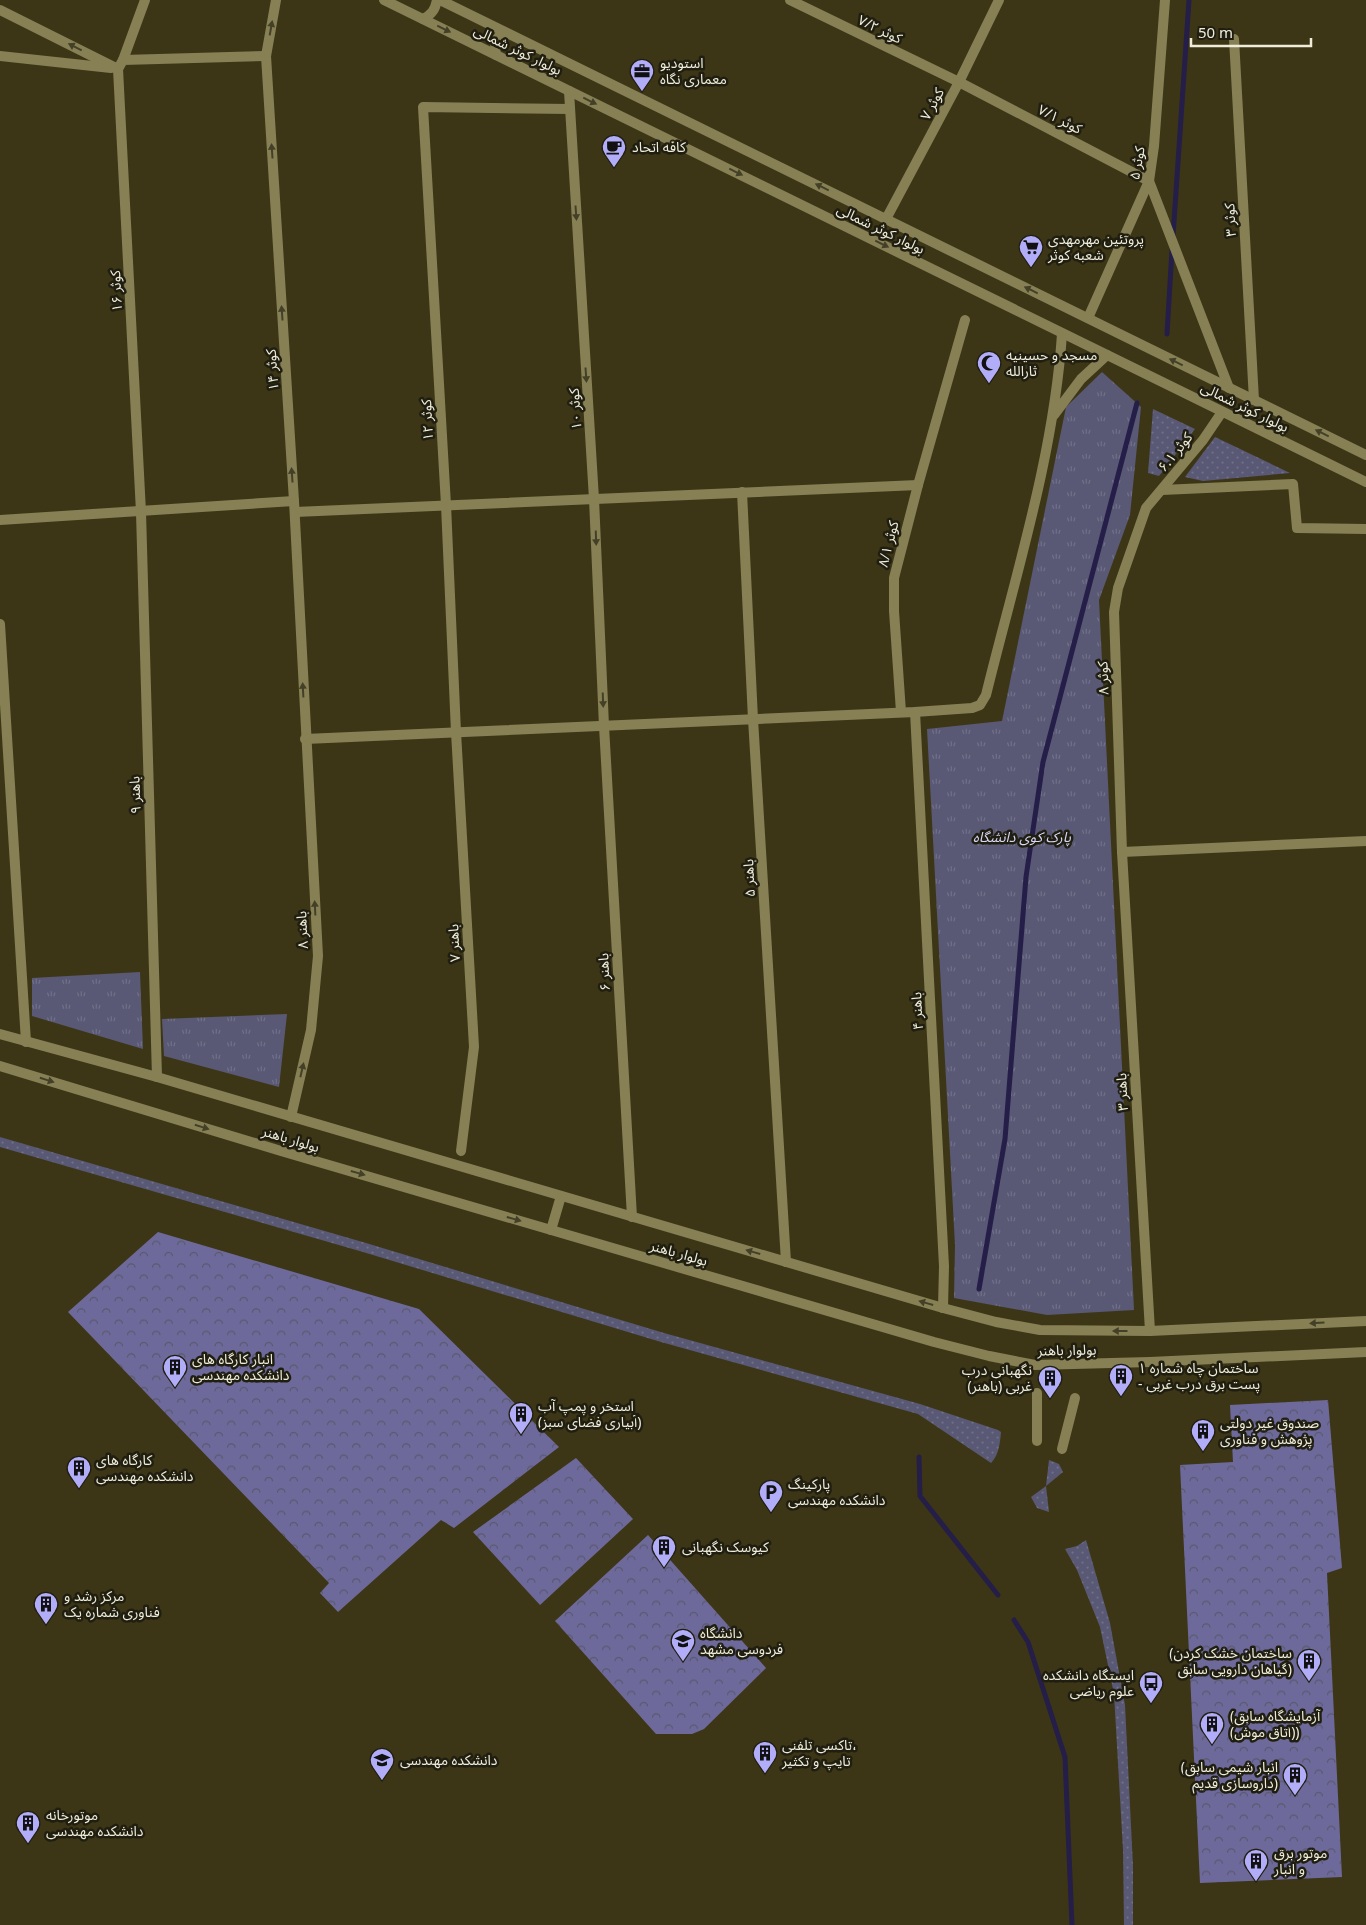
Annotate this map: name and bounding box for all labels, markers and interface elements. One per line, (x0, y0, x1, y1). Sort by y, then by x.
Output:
street label: کوثر ۷/۲ (852, 6, 907, 53)
scale bar (1191, 15, 1311, 47)
street label: بولوار کوثر شمالی (468, 16, 567, 85)
text: 50 m (1198, 17, 1233, 49)
one-way arrow (267, 20, 275, 35)
one-way arrow (437, 25, 451, 33)
one-way arrow (67, 43, 82, 51)
place label: استودیو معماری نگاه (660, 49, 727, 94)
office icon: استودیو معماری نگاه (629, 58, 655, 92)
street label: کوثر ۷ (912, 82, 953, 126)
street label: کوثر ۷/۱ (1032, 96, 1087, 143)
one-way arrow (583, 97, 597, 105)
place label: کافه اتحاد (632, 133, 686, 162)
cafe icon: کافه اتحاد (601, 134, 627, 168)
one-way arrow (267, 142, 275, 158)
street label: کوثر ۵ (1120, 144, 1155, 182)
one-way arrow (729, 169, 743, 177)
one-way arrow (815, 183, 829, 191)
street label: بولوار کوثر شمالی (831, 195, 930, 264)
street label: کوثر ۳ (1215, 202, 1246, 238)
one-way arrow (573, 205, 581, 221)
place label: پروتئین مهرمهدی شعبه کوثر (1047, 225, 1144, 270)
supermarket icon: پروتئین مهرمهدی شعبه کوثر (1018, 234, 1044, 268)
one-way arrow (874, 240, 889, 248)
street label: کوثر ۱۶ (101, 269, 132, 313)
one-way arrow (1023, 286, 1038, 294)
one-way arrow (278, 305, 286, 321)
place label: مسجد و حسینیه ثارالله (1006, 341, 1097, 386)
street label: کوثر ۱۴ (257, 348, 288, 392)
mosque icon: مسجد و حسینیه ثارالله (976, 350, 1002, 384)
one-way arrow (1169, 358, 1183, 366)
one-way arrow (583, 368, 591, 384)
street label: بولوار کوثر شمالی (1195, 373, 1294, 442)
street label: کوثر ۱۰ (560, 387, 591, 431)
street label: کوثر ۱۲ (412, 398, 443, 442)
street label: کوثر ۶.۱ (1150, 425, 1201, 479)
one-way arrow (1315, 429, 1329, 437)
one-way arrow (288, 467, 296, 483)
street label: کوثر ۸/۱ (869, 518, 908, 570)
one-way arrow (592, 530, 600, 546)
street label: کوثر ۸ (1088, 660, 1119, 695)
one-way arrow (298, 682, 306, 698)
one-way arrow (599, 692, 607, 708)
street label: باهنر ۹ (120, 775, 151, 814)
park label: پارک کوی دانشگاه (973, 823, 1072, 852)
street label: باهنر ۵ (734, 858, 765, 898)
one-way arrow (310, 900, 318, 916)
street label: باهنر ۸ (287, 910, 318, 950)
street label: باهنر ۷ (439, 923, 470, 963)
street label: باهنر ۶ (589, 952, 620, 992)
street label: باهنر ۴ (902, 991, 933, 1031)
one-way arrow (298, 1062, 306, 1077)
street label: باهنر ۳ (1107, 1072, 1138, 1112)
one-way arrow (39, 1077, 54, 1084)
street label: بولوار باهنر (257, 1117, 323, 1162)
one-way arrow (195, 1123, 210, 1131)
one-way arrow (351, 1170, 366, 1178)
one-way arrow (507, 1215, 522, 1223)
street label: بولوار باهنر (646, 1231, 711, 1276)
one-way arrow (745, 1248, 760, 1256)
one-way arrow (918, 1298, 933, 1306)
one-way arrow (1309, 1320, 1325, 1328)
one-way arrow (1112, 1327, 1128, 1335)
street label: بولوار باهنر (1036, 1335, 1097, 1366)
place label: انبار کارگاه های دانشکده مهندسی (192, 1345, 290, 1390)
building icon: انبار کارگاه های دانشکده مهندسی (162, 1354, 188, 1388)
place label: ساختمان چاه شماره ۱ - پست برق درب غربی (1138, 1354, 1260, 1399)
place label: نگهبانی درب غربی (باهنر) (962, 1356, 1032, 1401)
building icon: ساختمان چاه شماره ۱ - پست برق درب غربی (1108, 1363, 1134, 1397)
building icon: نگهبانی درب غربی (باهنر) (1037, 1365, 1063, 1399)
place label: استخر و پمپ آب (آبیاری فضای سبز) (538, 1392, 641, 1437)
building icon: استخر و پمپ آب (آبیاری فضای سبز) (508, 1401, 534, 1435)
place label: صندوق غیر دولتی پژوهش و فناوری (1220, 1409, 1320, 1454)
building icon: صندوق غیر دولتی پژوهش و فناوری (1190, 1418, 1216, 1452)
place label: کارگاه های دانشکده مهندسی (96, 1446, 194, 1491)
building icon: کارگاه های دانشکده مهندسی (66, 1455, 92, 1489)
place label: پارکینگ دانشکده مهندسی (788, 1470, 886, 1515)
parking icon: پارکینگ دانشکده مهندسی (758, 1479, 784, 1513)
place label: کیوسک نگهبانی (682, 1533, 769, 1562)
building icon: کیوسک نگهبانی (651, 1534, 677, 1568)
place label: مرکز رشد و فناوری شماره یک (64, 1582, 160, 1627)
building icon: مرکز رشد و فناوری شماره یک (33, 1591, 59, 1625)
place label: دانشگاه فردوسی مشهد (700, 1619, 783, 1664)
school or university icon: دانشگاه فردوسی مشهد (670, 1628, 696, 1662)
place label: (ساختمان خشک کردن گیاهان دارویی سابق) (1169, 1639, 1292, 1684)
building icon: (ساختمان خشک کردن گیاهان دارویی سابق) (1296, 1648, 1322, 1682)
place label: ایستگاه دانشکده علوم ریاضی (1043, 1661, 1134, 1706)
bus stop icon: ایستگاه دانشکده علوم ریاضی (1138, 1670, 1164, 1704)
place label: (آزمایشگاه سابق (اتاق موش)) (1230, 1702, 1321, 1747)
building icon: (آزمایشگاه سابق (اتاق موش)) (1199, 1711, 1225, 1745)
place label: تاکسی تلفنی، تایپ و تکثیر (781, 1731, 857, 1776)
building icon: تاکسی تلفنی، تایپ و تکثیر (752, 1740, 778, 1774)
place label: دانشکده مهندسی (400, 1746, 498, 1775)
school or university icon: دانشکده مهندسی (369, 1747, 395, 1781)
place label: (انبار شیمی سابق داروسازی قدیم) (1181, 1753, 1278, 1798)
building icon: (انبار شیمی سابق داروسازی قدیم) (1282, 1762, 1308, 1796)
place label: موتورخانه دانشکده مهندسی (46, 1801, 144, 1846)
building icon: موتورخانه دانشکده مهندسی (15, 1810, 41, 1844)
place label: موتور برق و انبار (1273, 1839, 1327, 1884)
building icon: موتور برق و انبار (1243, 1848, 1269, 1882)

